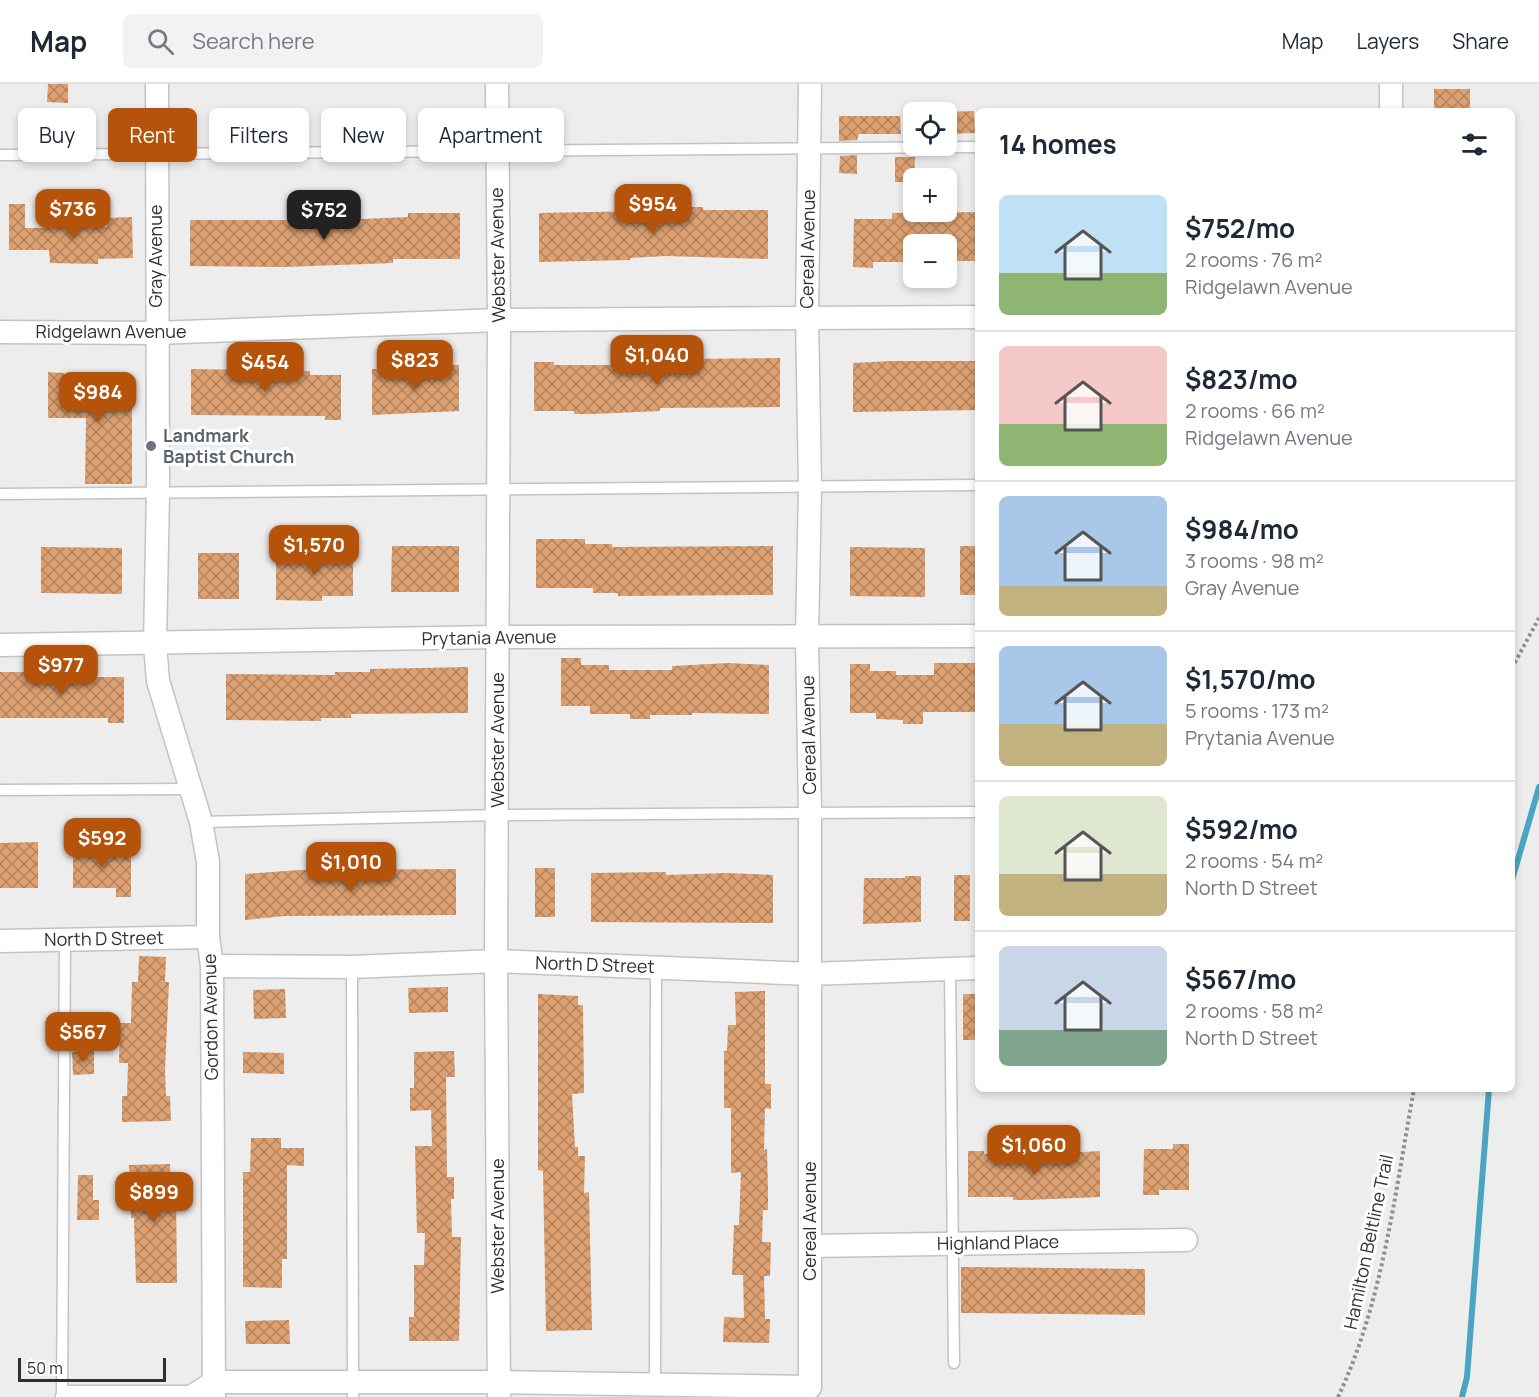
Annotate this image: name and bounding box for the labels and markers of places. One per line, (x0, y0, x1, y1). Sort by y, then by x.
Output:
pin: $954 (617, 184, 689, 235)
pin: $736 (37, 189, 109, 240)
pin: $752 (288, 190, 360, 241)
pin: $1,040 (608, 335, 706, 386)
pin: $823 (379, 340, 451, 391)
pin: $454 (229, 342, 301, 393)
pin: $984 (62, 372, 134, 423)
place label: Landmark Baptist Church (163, 423, 294, 468)
marker: Landmark Baptist Church (144, 439, 158, 453)
pin: $1,570 (265, 525, 363, 576)
pin: $977 (25, 645, 97, 696)
pin: $592 (66, 818, 138, 869)
pin: $1,010 (302, 842, 400, 893)
pin: $567 (47, 1012, 119, 1063)
pin: $1,060 (985, 1125, 1083, 1176)
pin: $899 (118, 1172, 190, 1223)

